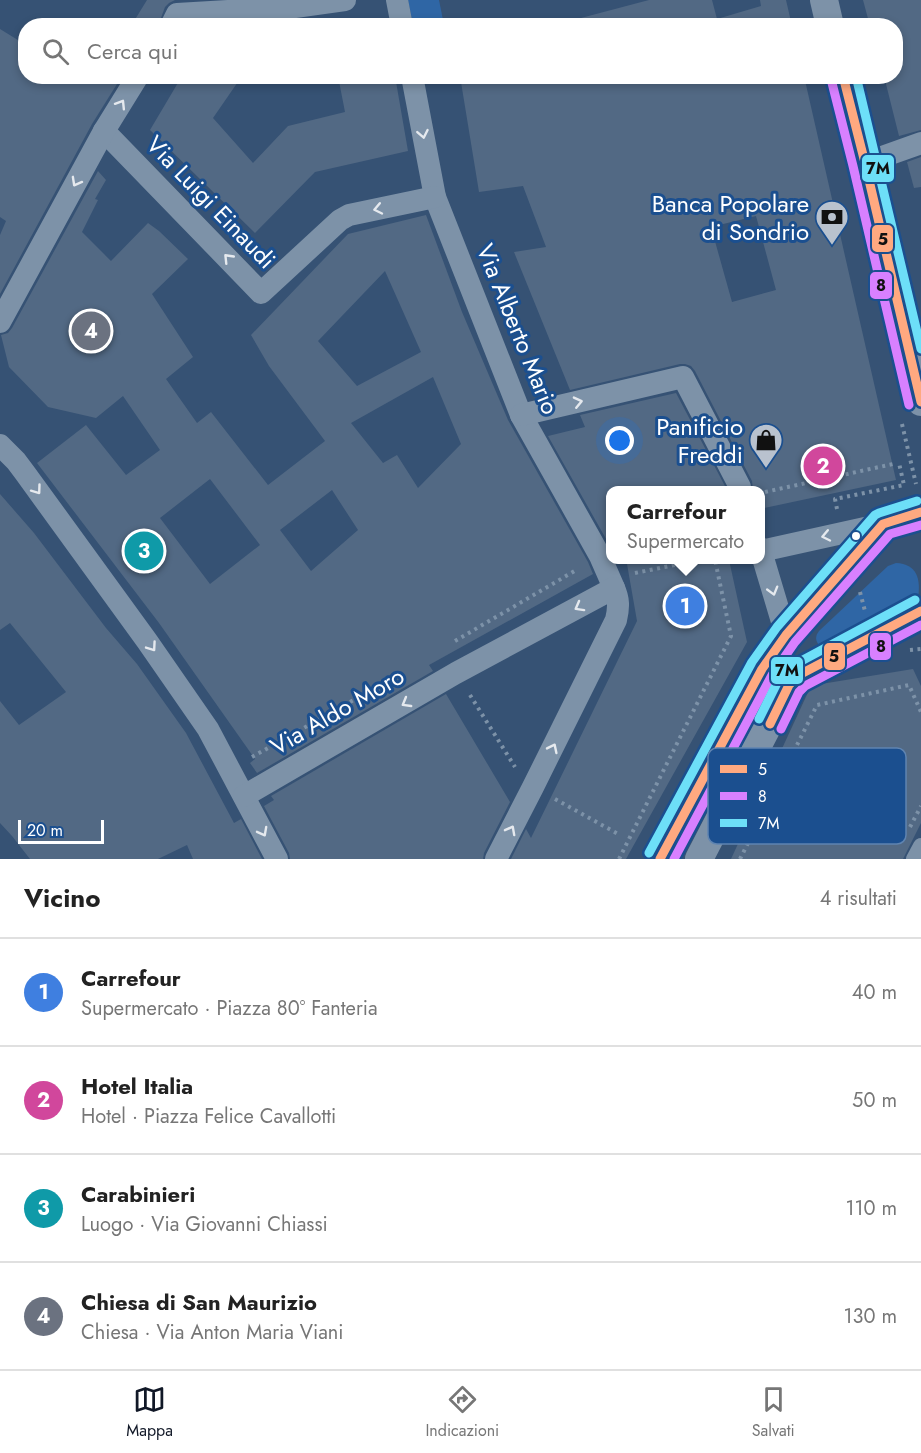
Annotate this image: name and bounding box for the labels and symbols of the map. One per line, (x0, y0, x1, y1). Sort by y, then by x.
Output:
one-way arrow (114, 99, 125, 110)
street label: Via Luigi Einaudi (138, 128, 284, 276)
one-way arrow (416, 129, 429, 139)
line badge: 7M (861, 154, 895, 183)
text: 7M (866, 157, 890, 180)
one-way arrow (72, 176, 83, 186)
place label: Banca Popolare di Sondrio (652, 186, 809, 249)
bank icon: Banca Popolare di Sondrio (814, 199, 850, 246)
one-way arrow (373, 202, 383, 215)
line badge: 5 (871, 224, 894, 253)
text: 5 (878, 228, 888, 251)
street label: Via Alberto Mario (468, 238, 568, 420)
one-way arrow (224, 255, 235, 266)
line badge: 8 (869, 271, 893, 300)
text: 8 (876, 274, 886, 297)
pin: 4 (72, 308, 110, 354)
one-way arrow (573, 396, 583, 409)
place label: Panificio Freddi (656, 409, 743, 472)
shop icon: Panificio Freddi (748, 422, 784, 469)
your location (605, 426, 634, 455)
pin: 2 (804, 444, 842, 488)
one-way arrow (30, 483, 41, 494)
pin: 3 (124, 528, 164, 574)
one-way arrow (822, 529, 832, 542)
unlabelled marker (850, 530, 862, 542)
pin: 1 (666, 584, 704, 628)
one-way arrow (766, 585, 778, 596)
one-way arrow (575, 600, 585, 611)
line badge: 8 (869, 632, 892, 661)
text: 8 (876, 635, 886, 658)
one-way arrow (145, 641, 156, 652)
line badge: 5 (823, 642, 846, 671)
text: 5 (829, 645, 839, 668)
line badge: 7M (770, 656, 804, 685)
street label: Via Aldo Moro (263, 658, 411, 764)
text: 7M (775, 659, 799, 682)
one-way arrow (402, 695, 412, 707)
one-way arrow (546, 743, 557, 754)
legend (708, 748, 906, 844)
text: 5 (758, 758, 767, 781)
text: 8 (758, 785, 767, 808)
text: 7M (758, 812, 779, 835)
scale bar (18, 817, 104, 844)
one-way arrow (504, 825, 516, 836)
one-way arrow (256, 826, 267, 837)

